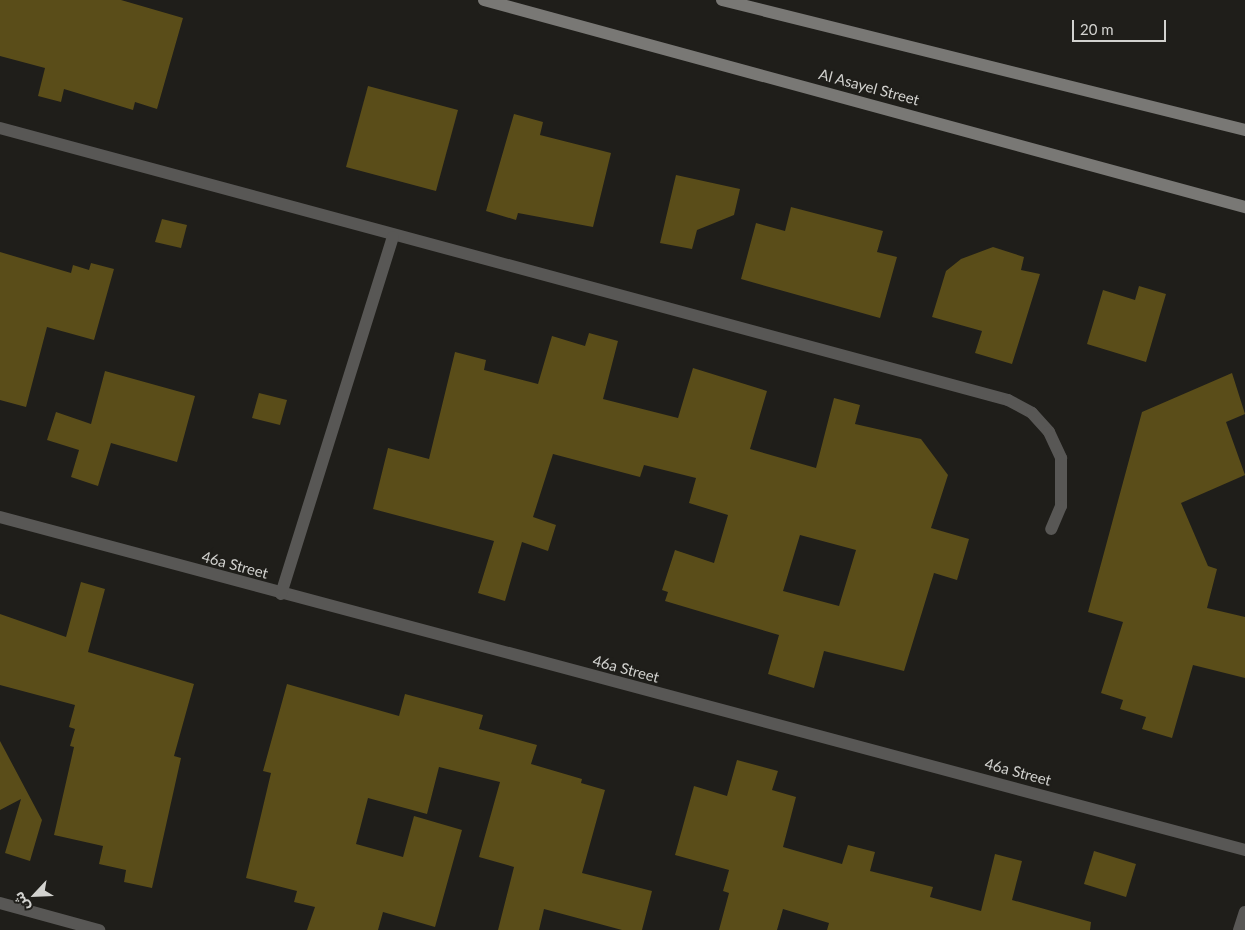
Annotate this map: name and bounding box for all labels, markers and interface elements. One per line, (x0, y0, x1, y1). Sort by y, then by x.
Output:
scale bar (1075, 10, 1169, 42)
text: 20 m (1080, 20, 1114, 38)
street label: Al Asayel Street (817, 65, 921, 109)
street label: 46a Street (200, 547, 270, 583)
street label: 46a Street (591, 651, 661, 687)
street label: 46a Street (983, 754, 1053, 790)
north arrow (10, 870, 60, 920)
text: ش (9, 889, 33, 914)

